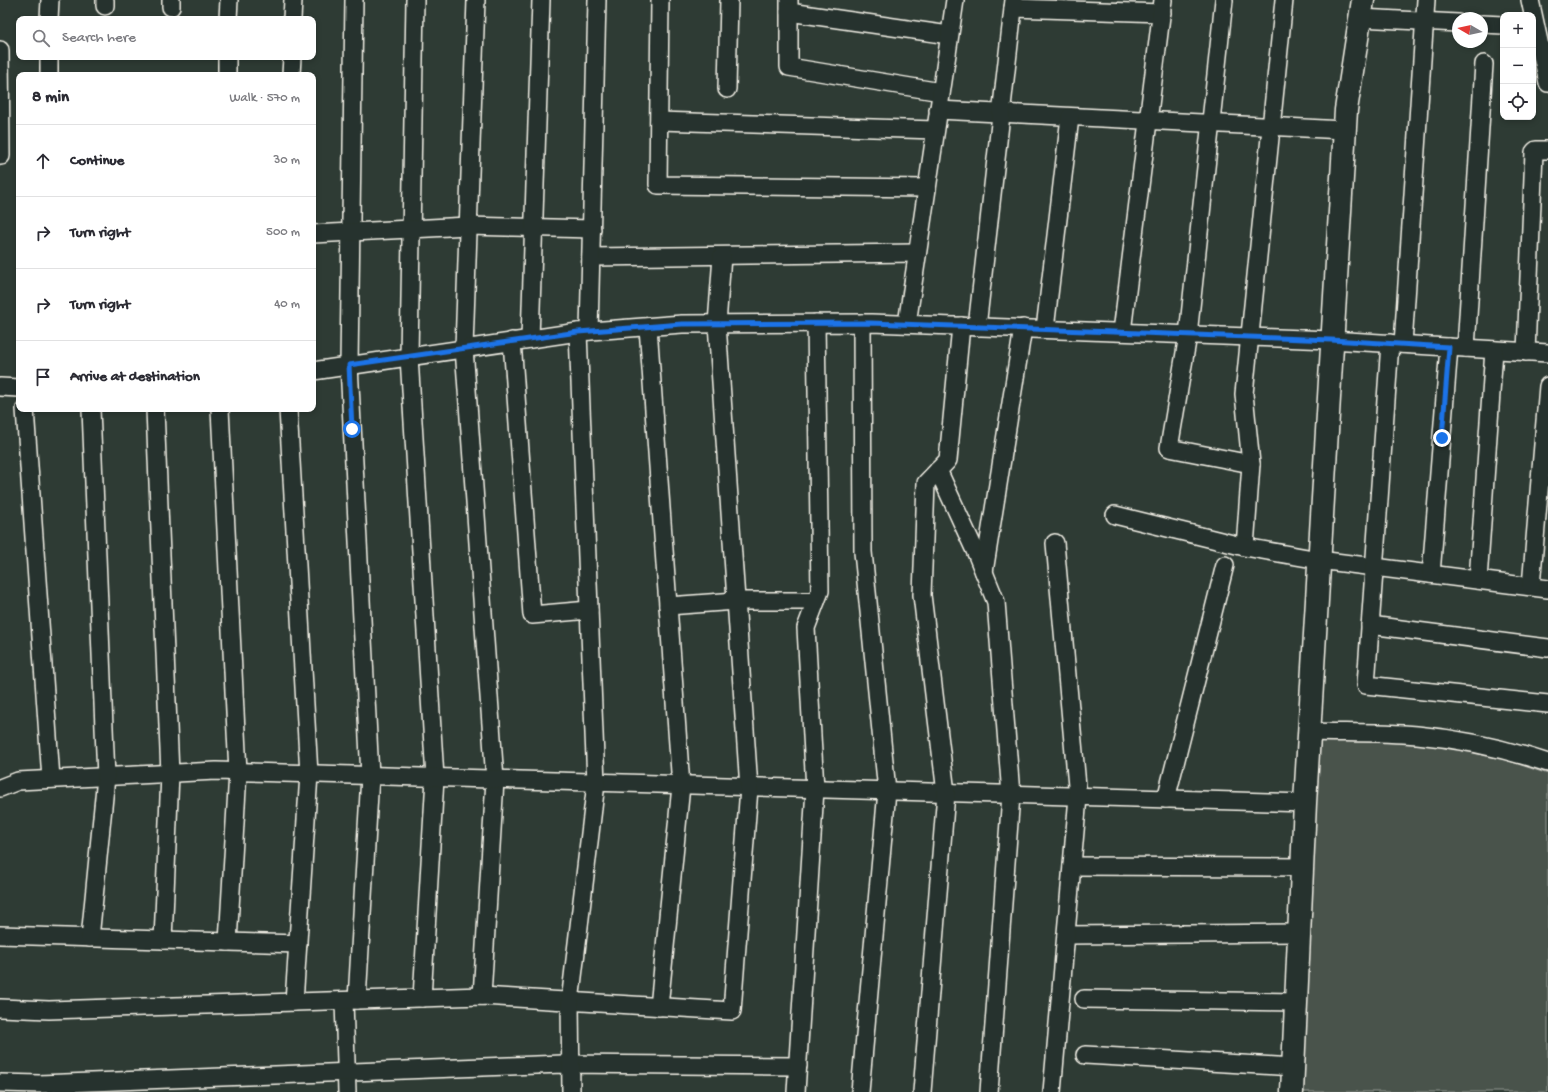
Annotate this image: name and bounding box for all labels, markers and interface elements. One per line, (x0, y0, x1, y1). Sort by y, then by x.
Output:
north arrow (1452, 12, 1488, 48)
map controls (1500, 12, 1536, 120)
button: + (1500, 12, 1536, 48)
search box (16, 16, 316, 60)
icon: search (30, 27, 52, 49)
text: Search here (62, 29, 136, 47)
button: − (1500, 48, 1536, 84)
button: locate (1500, 84, 1536, 120)
text: 8 min (32, 88, 69, 108)
text: Walk · 570 m (230, 91, 300, 106)
icon: ahead (32, 150, 54, 172)
text: Continue (70, 152, 124, 170)
text: 30 m (274, 153, 300, 168)
icon: right (32, 222, 54, 244)
text: Turn right (70, 224, 130, 242)
text: 500 m (266, 225, 300, 240)
icon: right (32, 294, 54, 316)
text: Turn right (70, 296, 130, 314)
text: 40 m (274, 297, 300, 312)
icon: arrive (32, 366, 54, 388)
text: Arrive at destination (70, 368, 200, 386)
route start (343, 420, 361, 438)
route end (1433, 429, 1451, 447)

